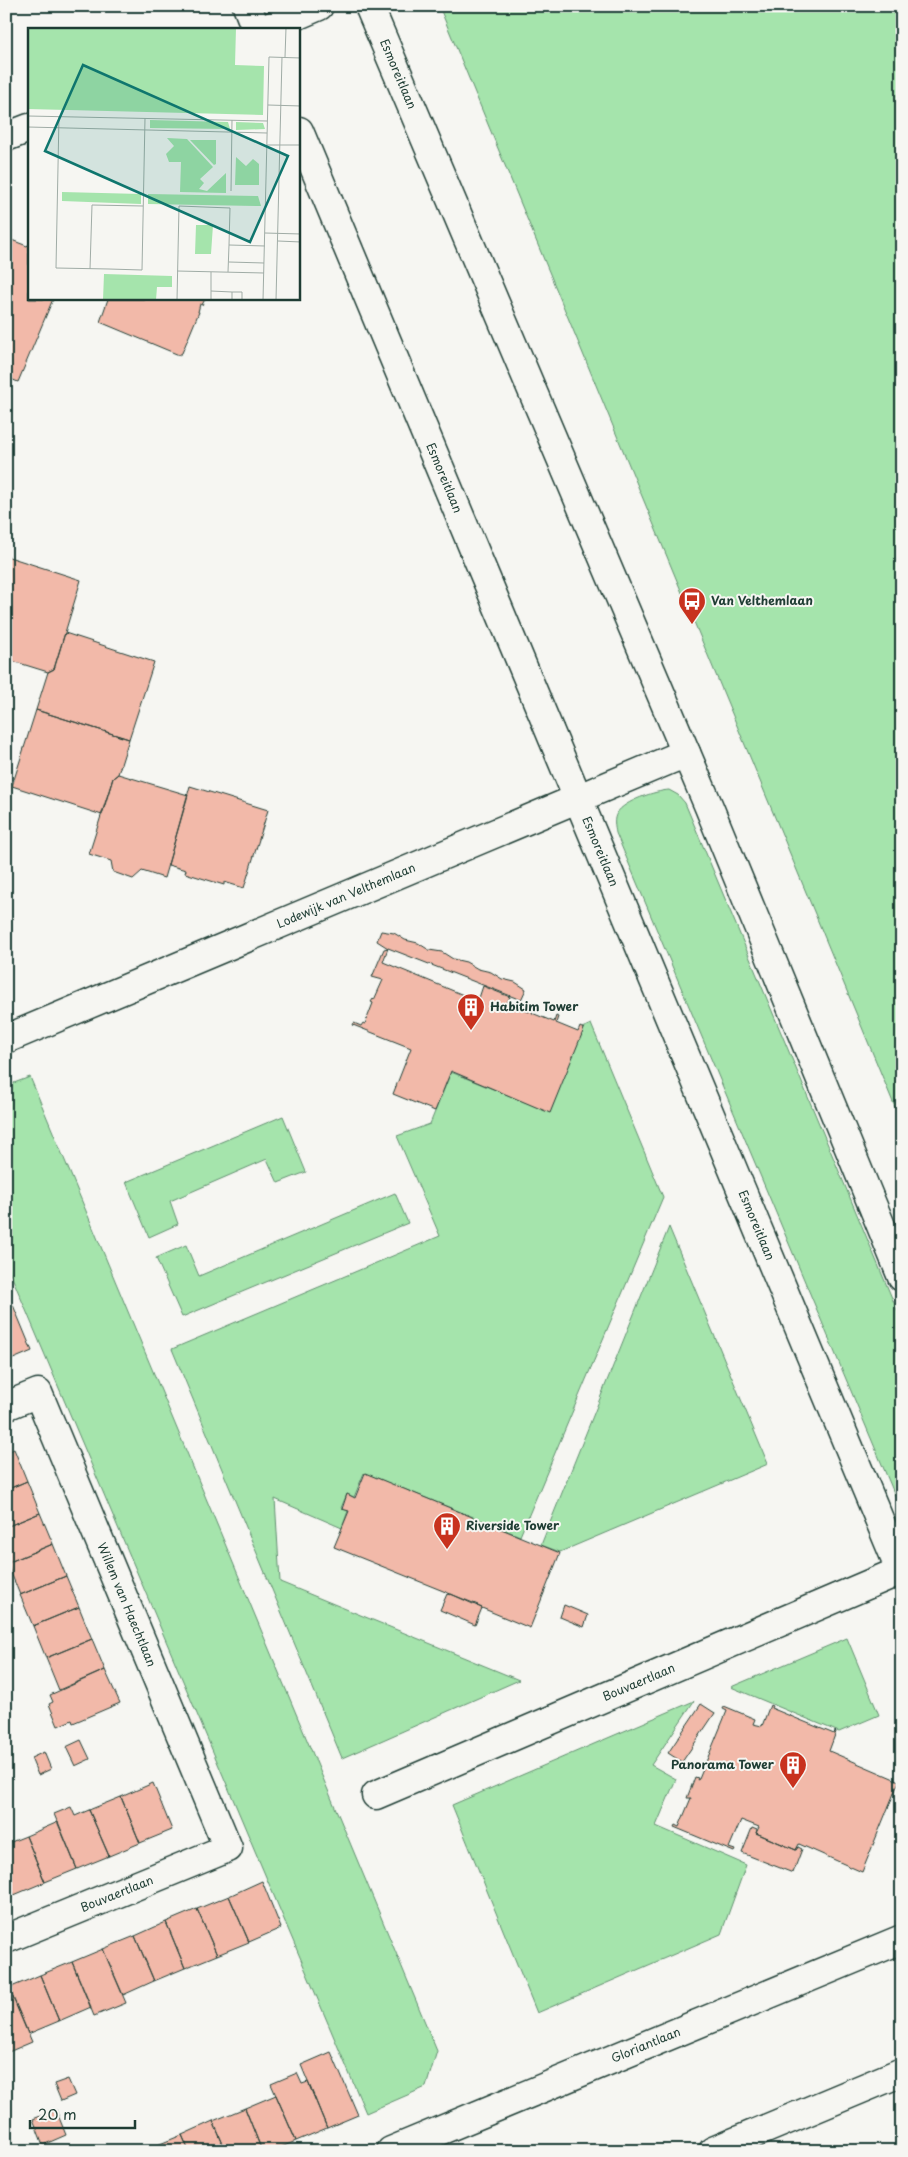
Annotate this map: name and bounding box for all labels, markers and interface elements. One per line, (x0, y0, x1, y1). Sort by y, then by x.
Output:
inset map (28, 28, 300, 300)
street label: Esmoreitlaan (376, 36, 422, 111)
street label: Esmoreitlaan (422, 440, 468, 515)
bus stop icon: Van Velthemlaan (677, 586, 707, 625)
place label: Van Velthemlaan (711, 591, 813, 609)
street label: Esmoreitlaan (578, 813, 624, 889)
street label: Lodewijk van Velthemlaan (274, 858, 418, 932)
building icon: Habitim Tower (456, 992, 486, 1031)
place label: Habitim Tower (490, 997, 579, 1015)
street label: Esmoreitlaan (735, 1187, 780, 1263)
building icon: Riverside Tower (432, 1511, 462, 1550)
place label: Riverside Tower (466, 1516, 560, 1534)
street label: Willem van Haechtlaan (93, 1539, 161, 1669)
street label: Bouvaertlaan (600, 1658, 678, 1705)
building icon: Panorama Tower (778, 1750, 808, 1789)
place label: Panorama Tower (671, 1755, 775, 1773)
street label: Bouvaertlaan (78, 1870, 156, 1916)
street label: Gloriantlaan (608, 2022, 683, 2067)
scale bar (30, 2097, 135, 2129)
text: 20 m (38, 2102, 77, 2125)

